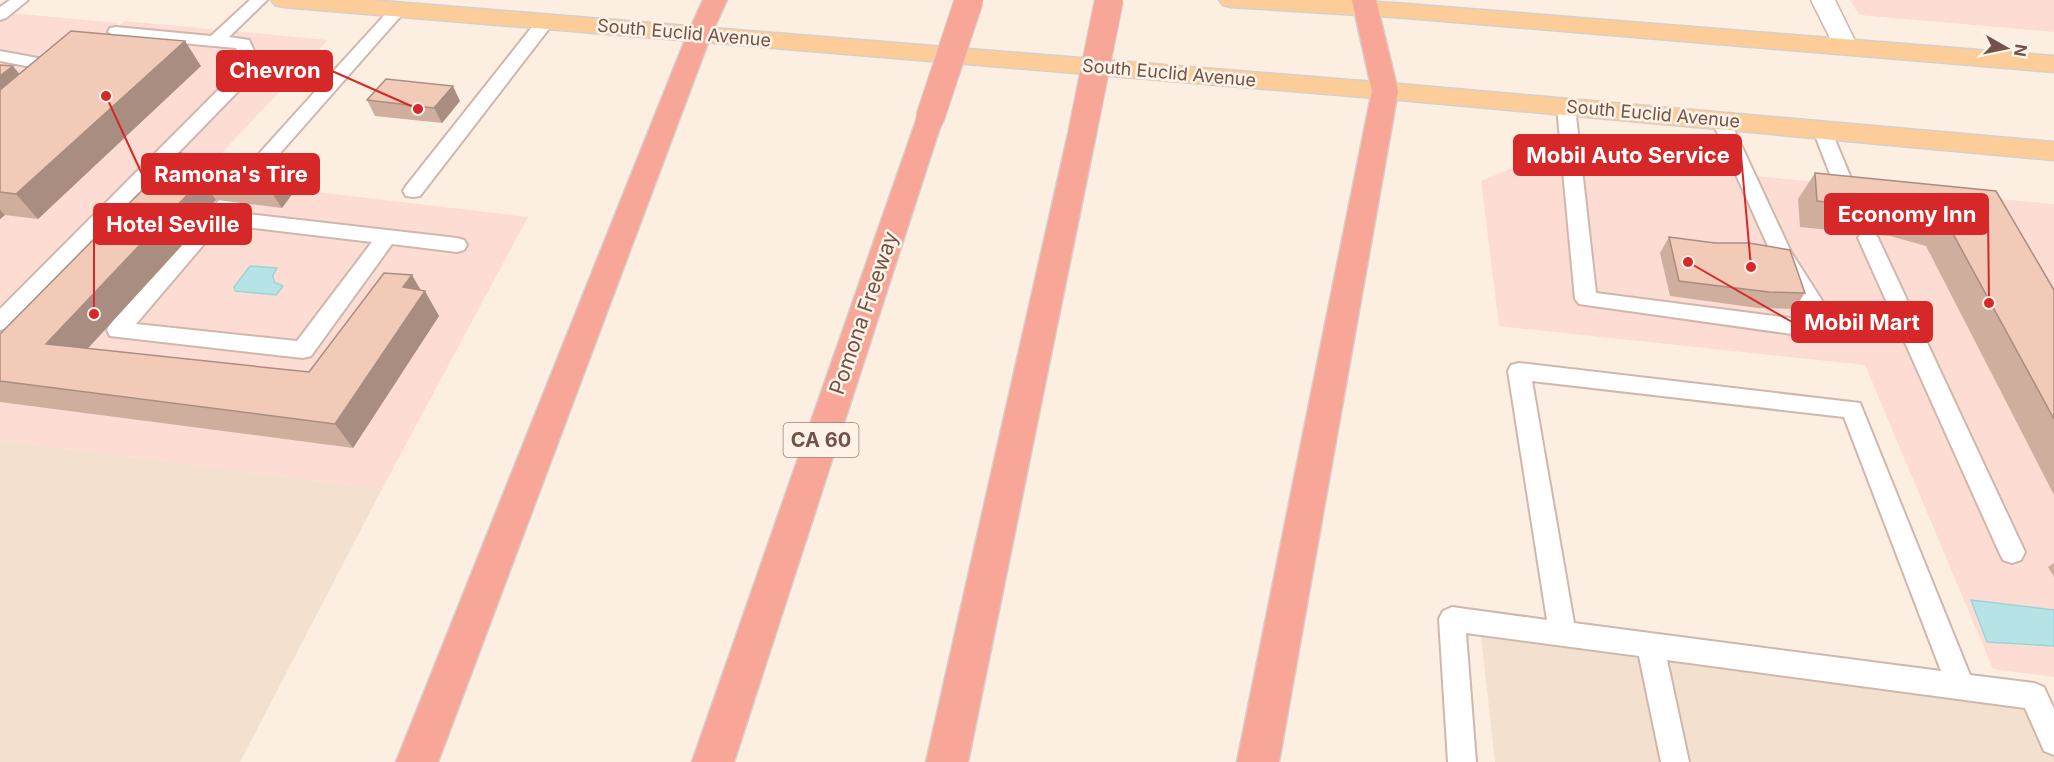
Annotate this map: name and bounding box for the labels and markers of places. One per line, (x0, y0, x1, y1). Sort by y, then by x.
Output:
callout: Chevron (217, 51, 332, 91)
callout: Mobil Auto Service (1514, 135, 1741, 175)
callout: Ramona's Tire (142, 154, 319, 194)
callout: Economy Inn (1825, 194, 1988, 234)
callout: Hotel Seville (94, 204, 251, 244)
callout: Mobil Mart (1792, 302, 1932, 342)

